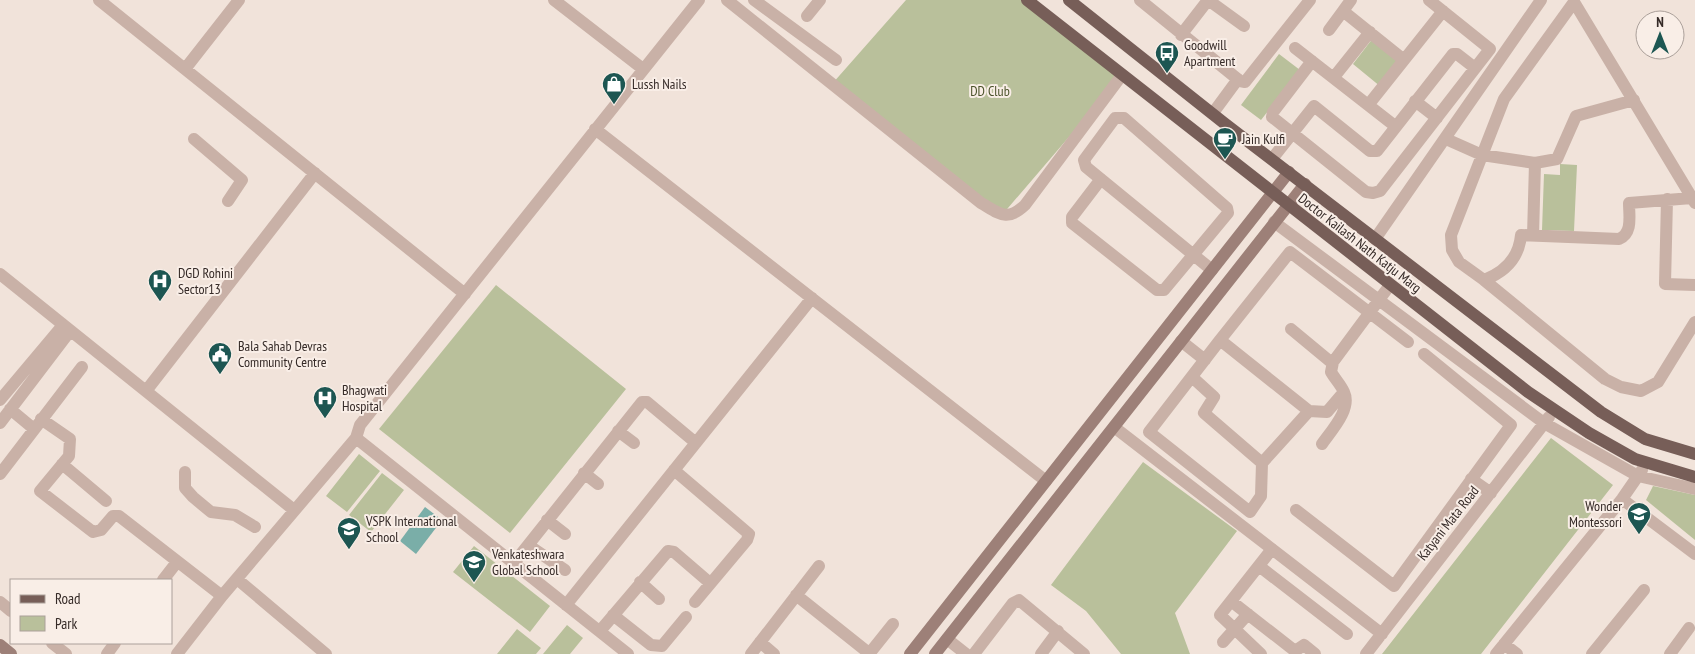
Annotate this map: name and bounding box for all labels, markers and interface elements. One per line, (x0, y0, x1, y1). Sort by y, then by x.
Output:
north arrow (1635, 10, 1685, 60)
text: N (1656, 13, 1664, 31)
place label: Goodwill Apartment (1184, 36, 1235, 70)
bus stop icon: Goodwill Apartment (1154, 40, 1180, 74)
shop icon: Lussh Nails (601, 71, 627, 105)
place label: Lussh Nails (632, 75, 687, 93)
park label: DD Club (970, 82, 1010, 100)
cafe icon: Jain Kulfi (1212, 126, 1238, 160)
place label: Jain Kulfi (1241, 130, 1285, 148)
street label: Doctor Kailash Nath Katju Marg (1295, 189, 1425, 297)
place label: DGD Rohini Sector13 (178, 264, 233, 298)
hospital icon: DGD Rohini Sector13 (147, 268, 173, 302)
place label: Bala Sahab Devras Community Centre (238, 337, 327, 371)
public building icon: Bala Sahab Devras Community Centre (207, 341, 233, 375)
place label: Bhagwati Hospital (342, 381, 387, 415)
hospital icon: Bhagwati Hospital (312, 385, 338, 419)
street label: Katyani Mata Road (1413, 482, 1483, 564)
place label: Wonder Montessori (1569, 497, 1622, 531)
school or university icon: Wonder Montessori (1626, 501, 1652, 535)
place label: VSPK International School (365, 512, 458, 546)
school or university icon: VSPK International School (336, 516, 362, 550)
place label: Venkateshwara Global School (491, 545, 564, 579)
school or university icon: Venkateshwara Global School (461, 549, 487, 583)
legend (10, 579, 172, 644)
text: Road (55, 589, 81, 608)
text: Park (55, 614, 77, 633)

